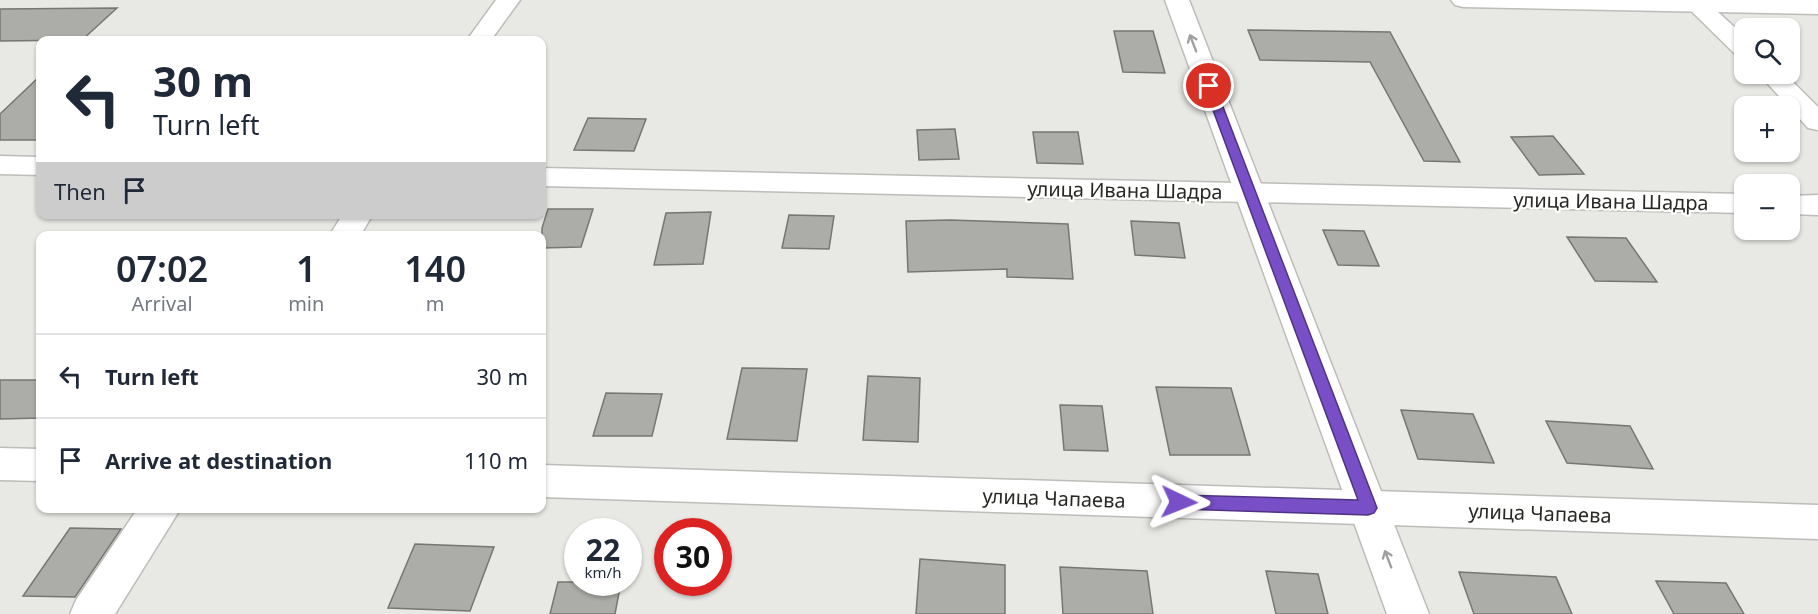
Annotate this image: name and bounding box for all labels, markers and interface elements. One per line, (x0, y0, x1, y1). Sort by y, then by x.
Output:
map controls (1734, 18, 1800, 240)
button: search (1734, 18, 1800, 84)
one-way arrow (1187, 34, 1198, 52)
text: 30 m (153, 52, 253, 109)
icon: left (54, 60, 132, 138)
pin (1183, 60, 1234, 111)
icon: arrive (1192, 69, 1225, 102)
button: + (1734, 96, 1800, 162)
text: Turn left (153, 106, 259, 143)
icon: arrive (118, 174, 151, 207)
button: − (1734, 174, 1800, 240)
street label: улица Ивана Шадра (1027, 175, 1223, 205)
text: Then (54, 176, 106, 206)
street label: улица Ивана Шадра (1513, 186, 1709, 216)
text: 07:02 (116, 244, 208, 293)
text: 1 (296, 244, 317, 293)
text: 140 (404, 244, 466, 293)
text: Arrival (132, 290, 193, 317)
text: min (288, 290, 324, 317)
text: m (426, 290, 445, 317)
icon: left (54, 360, 87, 393)
text: Turn left (105, 361, 199, 391)
text: 30 m (477, 361, 528, 391)
icon: arrive (54, 444, 87, 477)
text: Arrive at destination (105, 445, 332, 475)
text: 110 m (464, 445, 528, 475)
position arrow (1147, 470, 1211, 534)
street label: улица Чапаева (982, 482, 1126, 514)
street label: улица Чапаева (1468, 497, 1612, 529)
speed limit sign: 30 (654, 518, 732, 596)
text: 22 (586, 529, 620, 570)
one-way arrow (1382, 550, 1393, 569)
text: km/h (585, 562, 621, 582)

